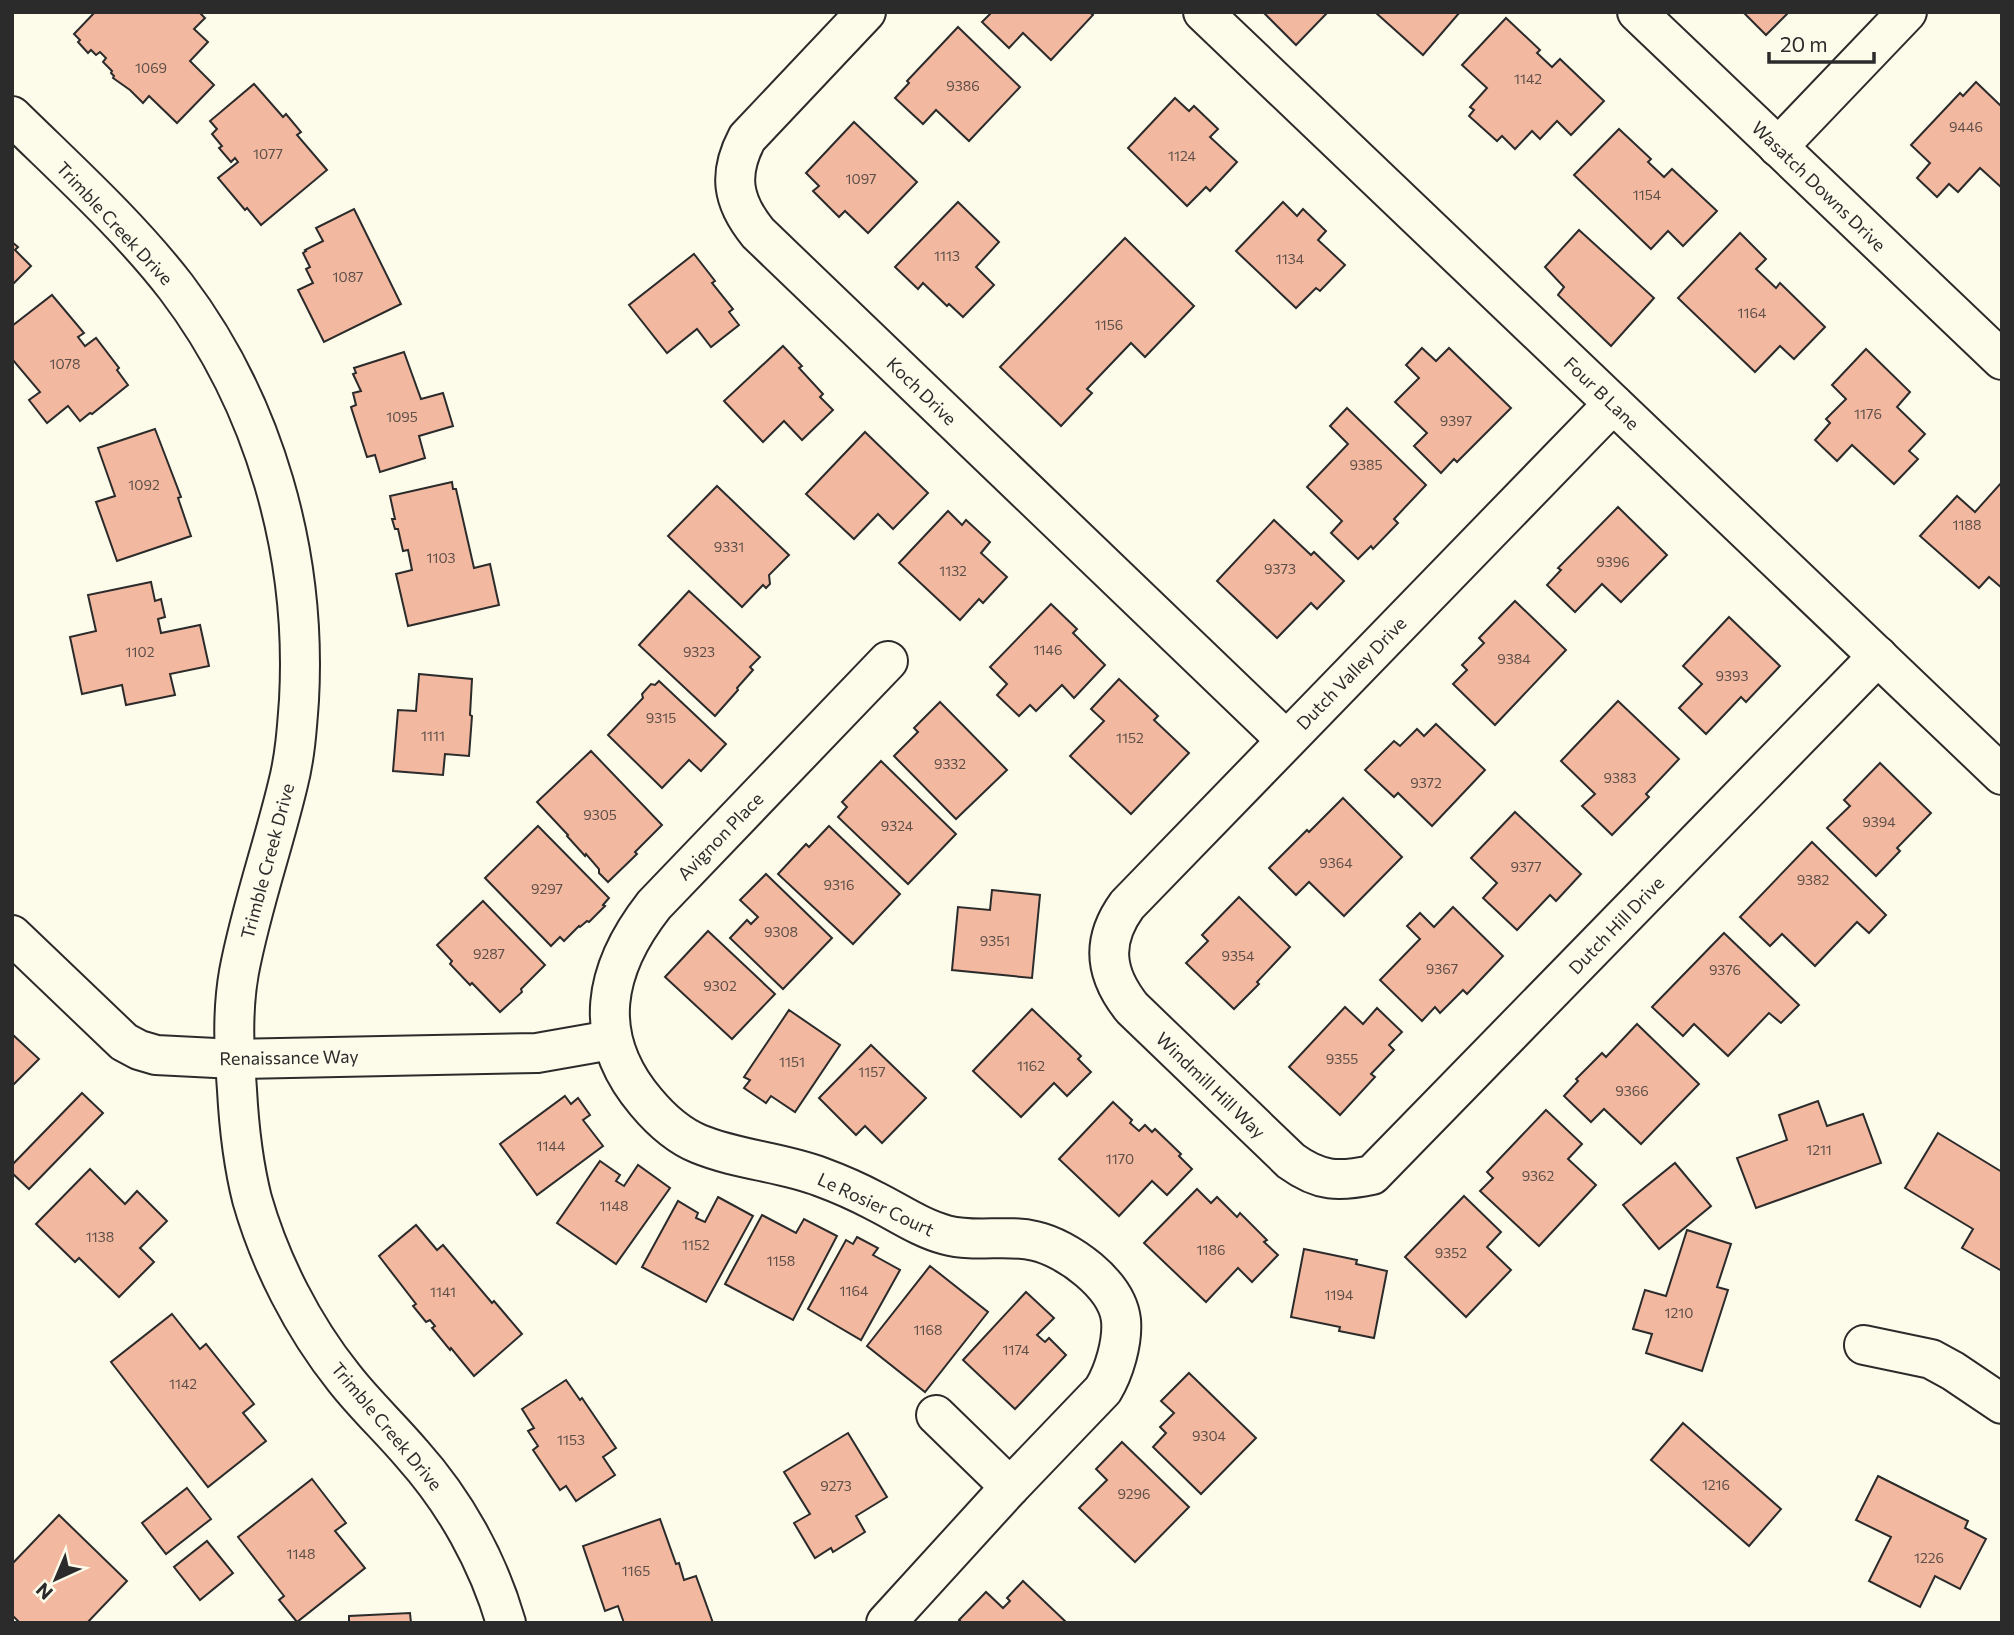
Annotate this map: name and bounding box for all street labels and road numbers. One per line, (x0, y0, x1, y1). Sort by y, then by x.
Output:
street label: Wasatch Downs Drive (1747, 116, 1891, 256)
street label: Trimble Creek Drive (52, 157, 178, 289)
street label: Koch Drive (883, 352, 961, 430)
street label: Four B Lane (1560, 352, 1644, 434)
street label: Dutch Valley Drive (1291, 612, 1411, 734)
street label: Trimble Creek Drive (236, 781, 298, 941)
street label: Avignon Place (673, 787, 767, 885)
street label: Dutch Hill Drive (1564, 872, 1668, 978)
street label: Windmill Hill Way (1152, 1027, 1270, 1143)
street label: Renaissance Way (219, 1045, 359, 1069)
street label: Le Rosier Court (814, 1167, 938, 1241)
street label: Trimble Creek Drive (327, 1357, 447, 1495)

